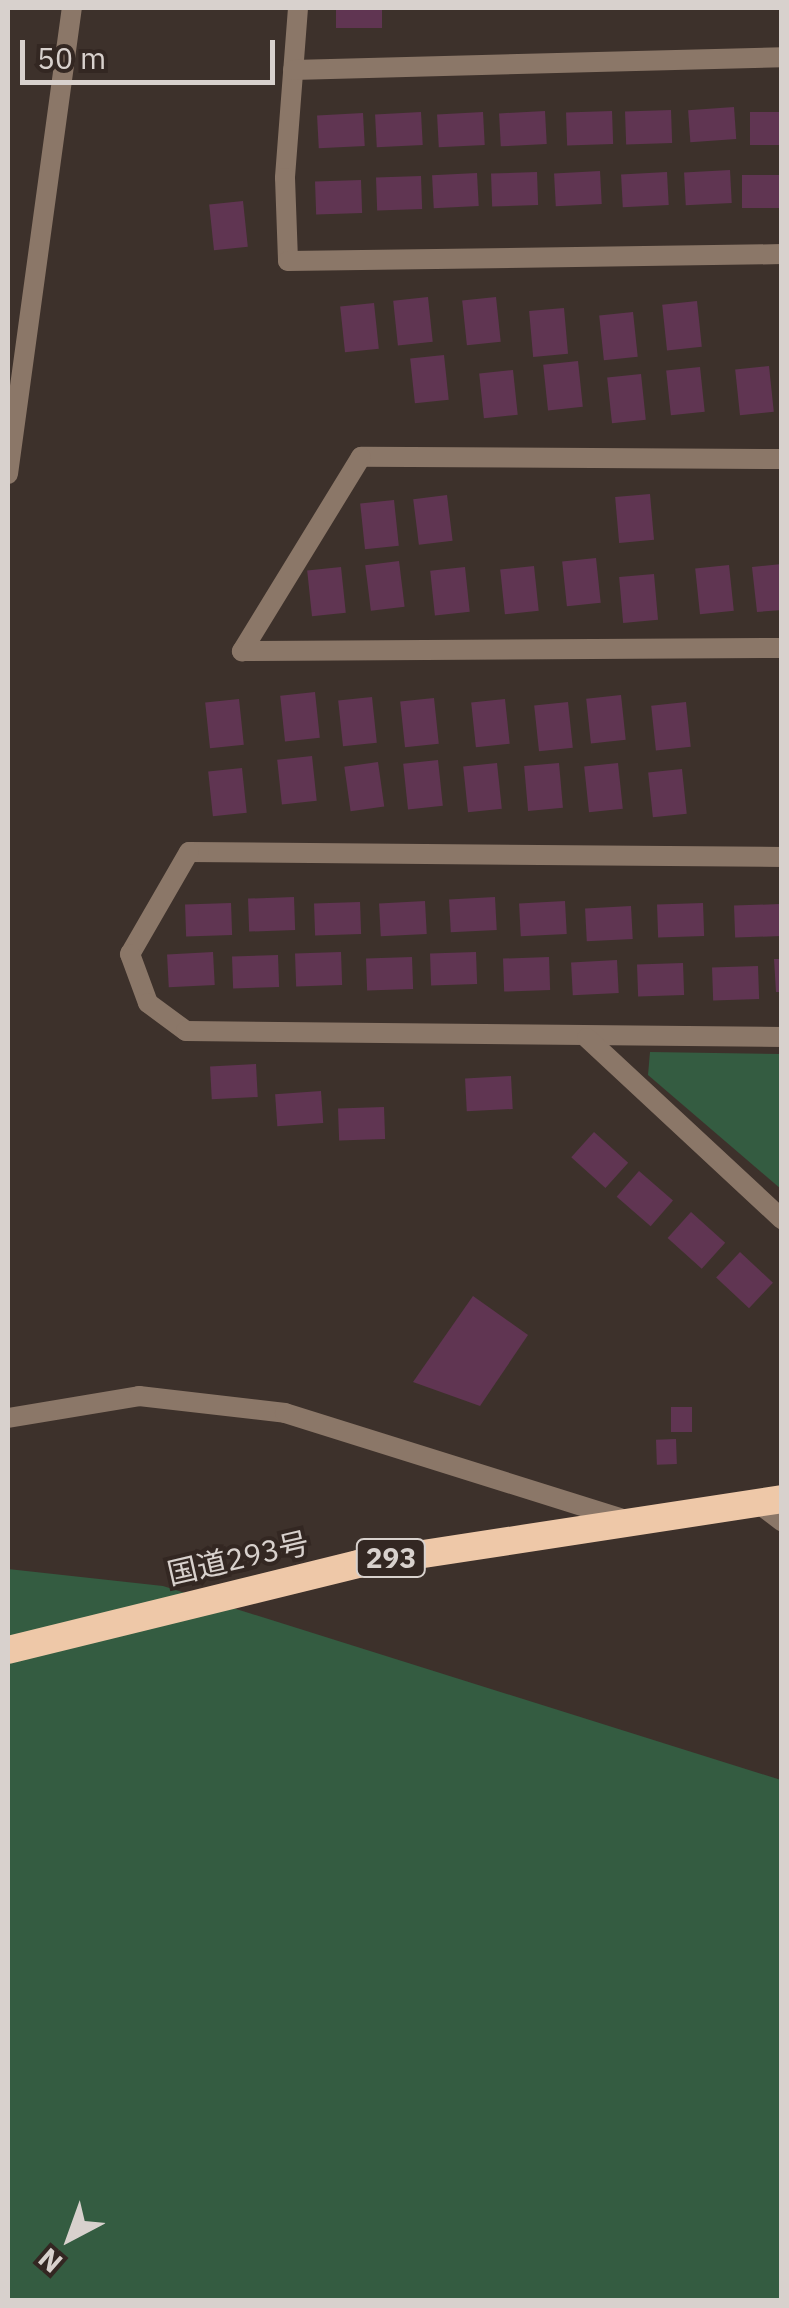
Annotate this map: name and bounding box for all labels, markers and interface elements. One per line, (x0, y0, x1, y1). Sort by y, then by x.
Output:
scale bar (25, 20, 280, 82)
text: 50 m (37, 38, 106, 77)
street label: 国道293号 (164, 1524, 312, 1592)
road number: 293 (354, 1535, 428, 1581)
north arrow (20, 2188, 120, 2288)
text: N (30, 2240, 70, 2282)

